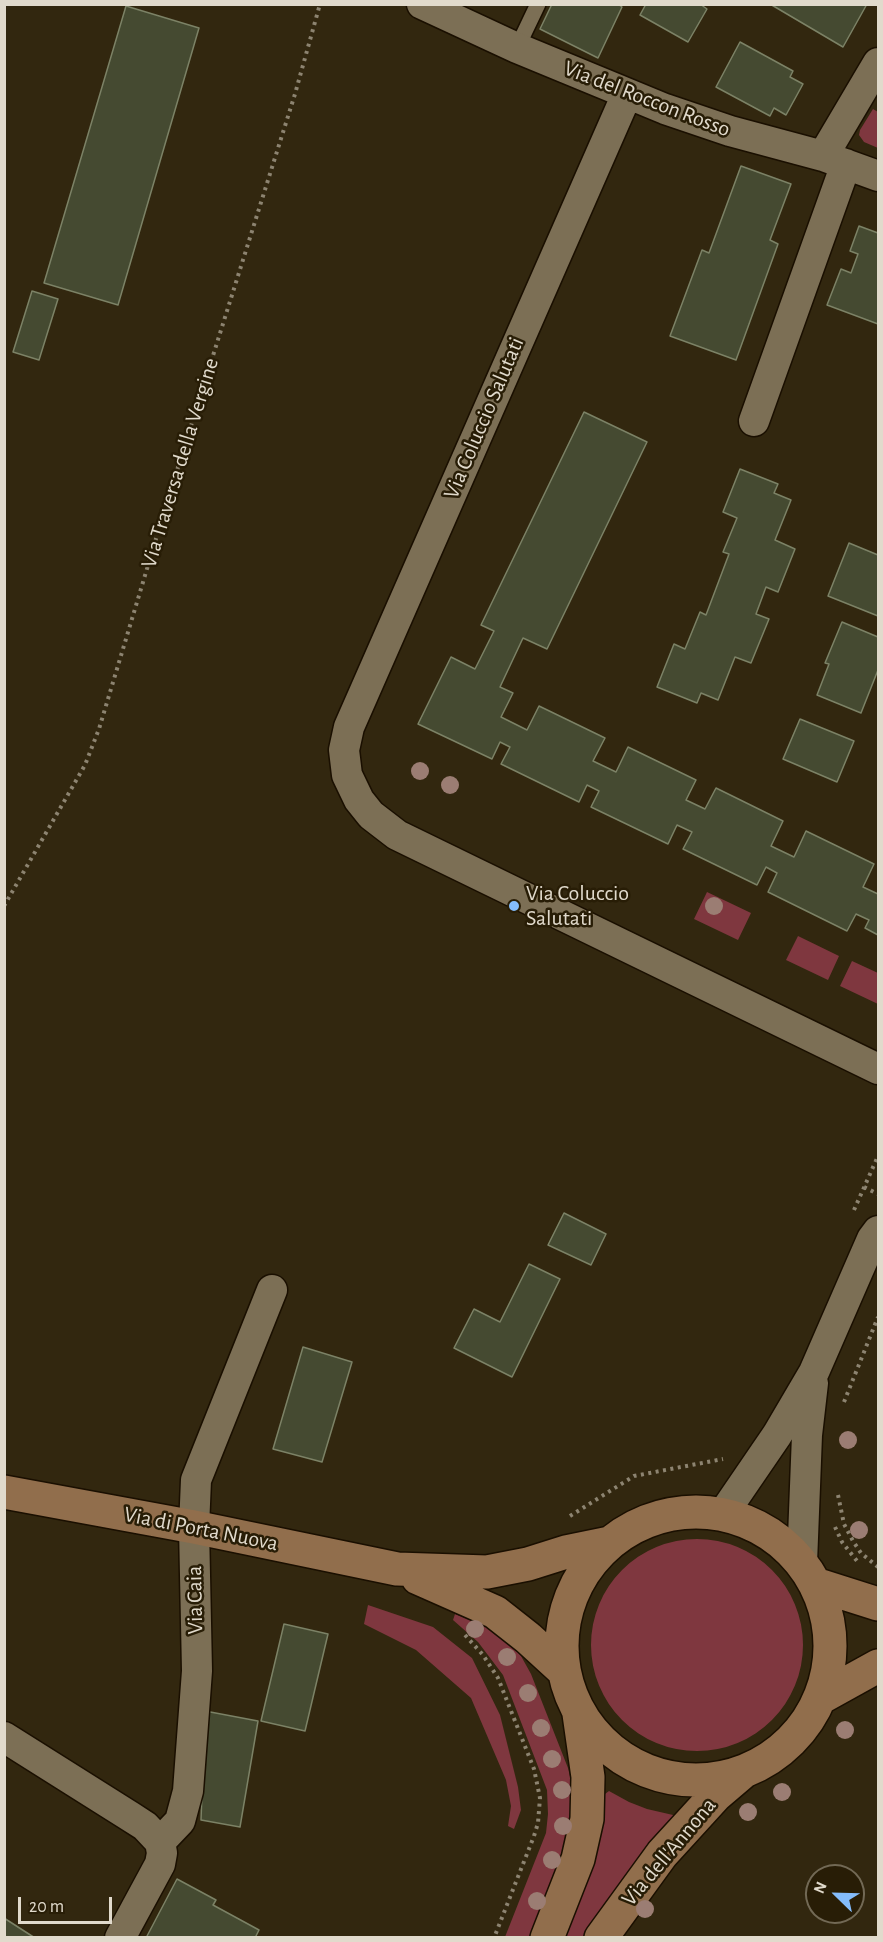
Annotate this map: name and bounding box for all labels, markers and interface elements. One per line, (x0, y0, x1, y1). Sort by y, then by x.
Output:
street label: Via del Roccon Rosso (560, 55, 734, 143)
street label: Via Coluccio Salutati (438, 333, 530, 503)
street label: Via Traversa della Vergine (135, 355, 225, 571)
place label: Via Coluccio Salutati (526, 880, 629, 932)
marker: Via Coluccio Salutati (507, 899, 521, 913)
street label: Via di Porta Nuova (122, 1501, 280, 1557)
street label: Via Caia (181, 1565, 209, 1635)
street label: Via dell'Annona (616, 1792, 722, 1912)
north arrow (805, 1864, 865, 1924)
text: N (811, 1880, 830, 1896)
scale bar (21, 1885, 116, 1923)
text: 20 m (29, 1898, 64, 1916)

